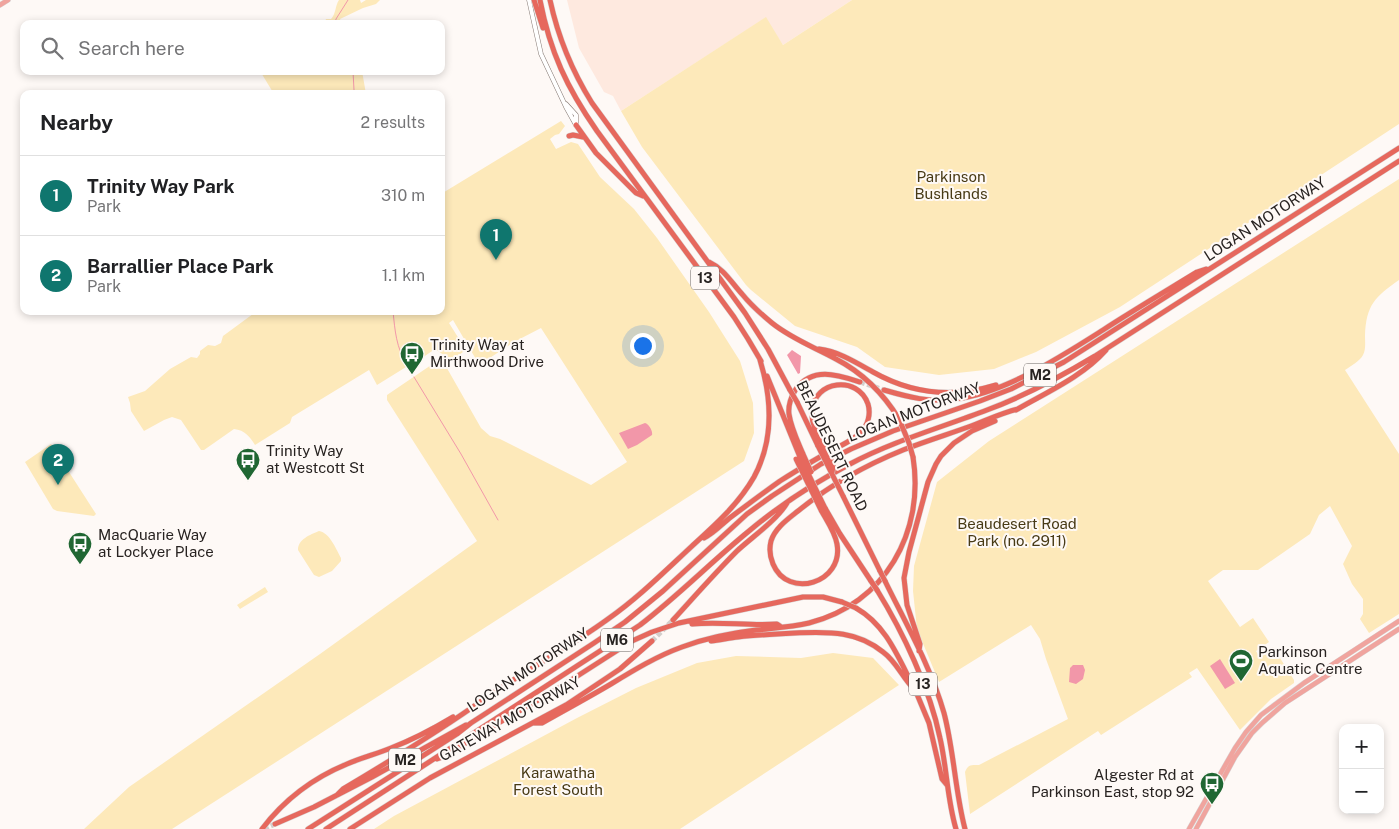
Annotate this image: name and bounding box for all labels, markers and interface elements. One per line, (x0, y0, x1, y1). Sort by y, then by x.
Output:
search box (20, 20, 445, 75)
icon: search (38, 34, 66, 62)
text: Search here (78, 37, 185, 59)
text: Nearby (40, 110, 113, 135)
text: 2 results (360, 113, 425, 132)
park label: Parkinson Bushlands (915, 168, 987, 202)
street label: LOGAN MOTORWAY (1201, 173, 1329, 264)
text: Trinity Way Park (87, 175, 235, 197)
text: 1 (53, 186, 59, 205)
text: 310 m (381, 186, 425, 205)
text: Park (87, 197, 121, 216)
pin: 1 (480, 219, 512, 260)
text: Barrallier Place Park (87, 255, 274, 277)
text: 2 (51, 266, 61, 285)
text: 1.1 km (382, 266, 425, 285)
road number: 13 (691, 266, 719, 290)
text: Park (87, 277, 121, 296)
your location (630, 333, 656, 359)
place label: Trinity Way at Mirthwood Drive (430, 336, 544, 370)
bus stop icon: Trinity Way at Mirthwood Drive (399, 341, 425, 375)
road number: M2 (1024, 364, 1056, 386)
street label: BEAUDESERT ROAD (793, 378, 871, 514)
street label: LOGAN MOTORWAY (845, 378, 983, 445)
place label: Trinity Way at Westcott St (266, 442, 365, 476)
pin: 2 (42, 444, 74, 485)
bus stop icon: Trinity Way at Westcott St (235, 447, 261, 481)
park label: Beaudesert Road Park (no. 2911) (957, 515, 1077, 549)
place label: MacQuarie Way at Lockyer Place (98, 526, 214, 560)
bus stop icon: MacQuarie Way at Lockyer Place (67, 531, 93, 565)
street label: LOGAN MOTORWAY (464, 624, 592, 715)
road number: M6 (601, 628, 633, 652)
place label: Parkinson Aquatic Centre (1258, 643, 1363, 677)
sports icon: Parkinson Aquatic Centre (1228, 648, 1254, 682)
road number: 13 (909, 672, 937, 696)
street label: GATEWAY MOTORWAY (436, 673, 583, 764)
map controls (1339, 724, 1384, 814)
button: + (1339, 724, 1384, 769)
road number: M2 (389, 748, 421, 772)
park label: Karawatha Forest South (513, 764, 603, 798)
place label: Algester Rd at Parkinson East, stop 92 (1031, 766, 1194, 800)
button: − (1339, 769, 1384, 814)
bus stop icon: Algester Rd at Parkinson East, stop 92 (1199, 771, 1225, 805)

